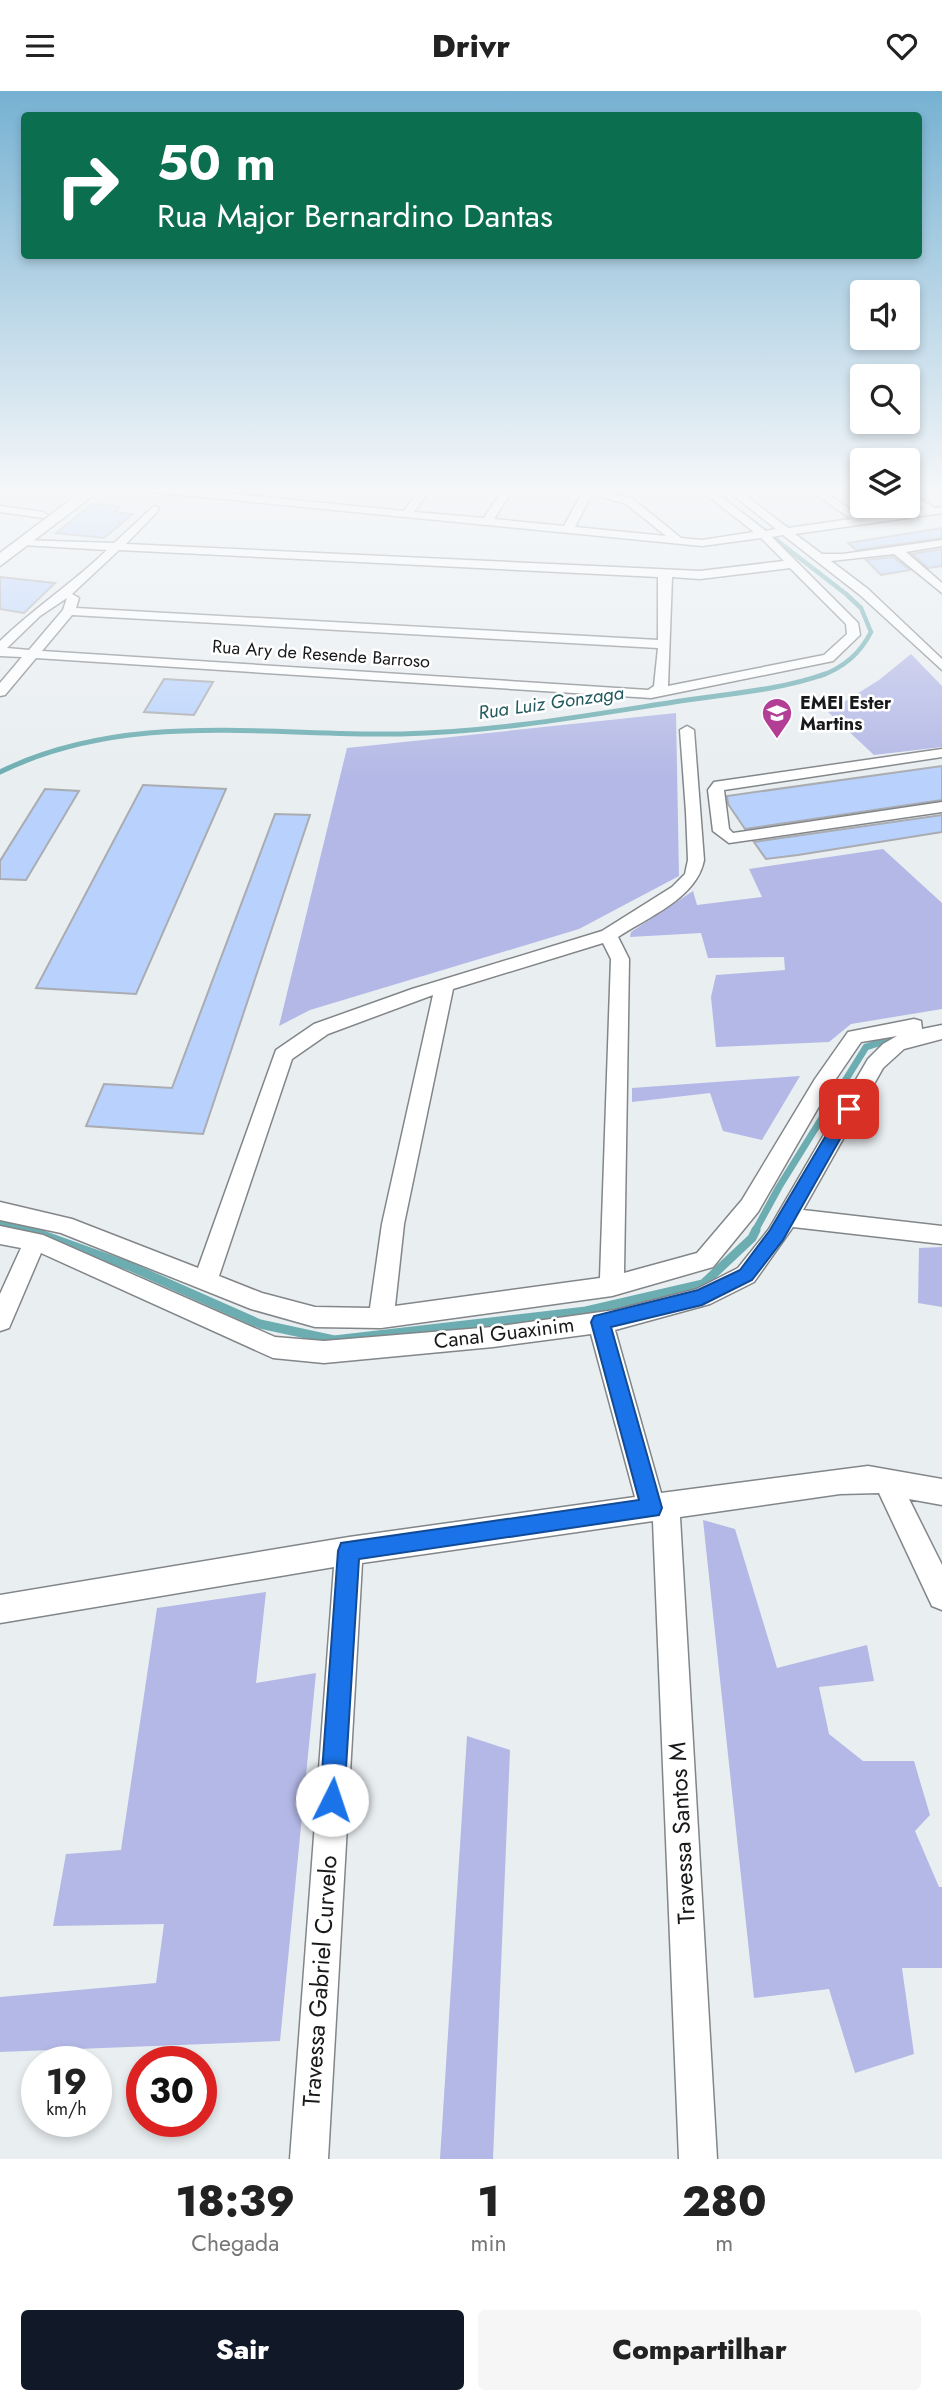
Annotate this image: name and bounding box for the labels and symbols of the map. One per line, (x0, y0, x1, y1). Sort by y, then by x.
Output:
street label: Rua Ary de Resende Barroso (211, 633, 431, 675)
water label: Rua Luiz Gonzaga (476, 679, 626, 726)
place label: EMEI Ester Martins (800, 690, 892, 737)
school or university icon: EMEI Ester Martins (760, 696, 794, 740)
pin (819, 1079, 879, 1139)
street label: Canal Guaxinim (432, 1310, 576, 1356)
street label: Travessa Santos M (659, 1741, 704, 1925)
position arrow (295, 1763, 369, 1837)
street label: Travessa Gabriel Curvelo (293, 1854, 346, 2108)
speed limit sign: 30 (126, 2046, 217, 2137)

